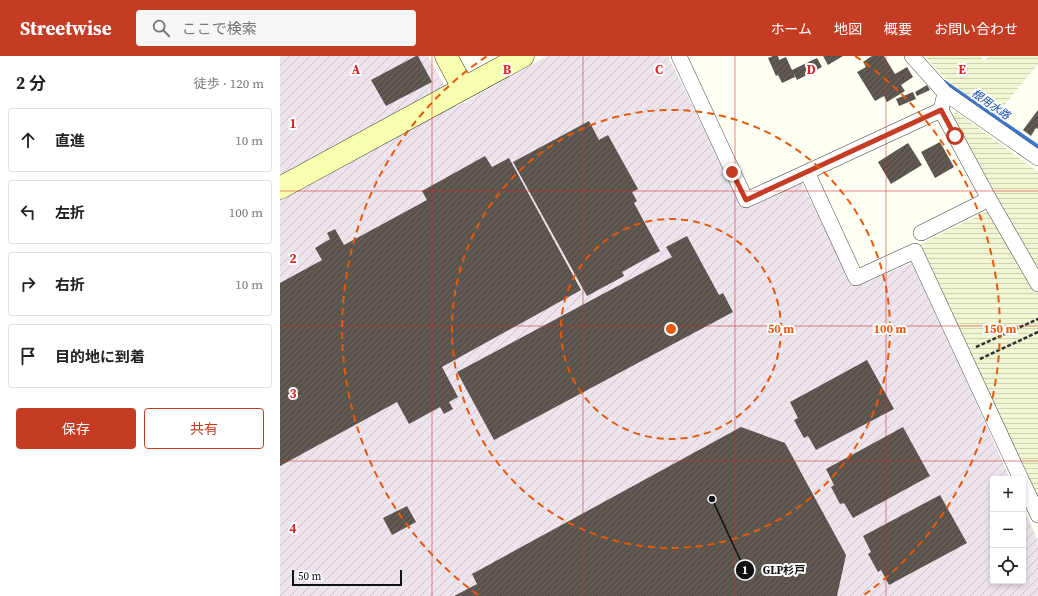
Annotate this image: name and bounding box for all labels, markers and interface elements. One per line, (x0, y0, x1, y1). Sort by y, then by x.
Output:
search box (136, 10, 416, 46)
text: Streetwise (20, 15, 112, 41)
icon: search (150, 17, 172, 39)
text: ここで検索 (182, 18, 257, 39)
text: ホーム (770, 19, 812, 39)
text: 地図 (834, 19, 862, 39)
text: 概要 (884, 19, 912, 39)
text: お問い合わせ (934, 19, 1018, 39)
text: A (352, 61, 361, 78)
text: B (503, 61, 512, 78)
text: C (655, 61, 663, 78)
text: D (806, 61, 816, 78)
text: E (958, 61, 966, 78)
text: 2 分 (16, 71, 46, 95)
text: 徒歩 · 120 m (194, 75, 264, 92)
water label: 根用水路 (968, 86, 1014, 124)
text: 1 (289, 115, 297, 132)
route start (946, 127, 964, 145)
icon: ahead (17, 129, 39, 151)
text: 直進 (55, 130, 85, 151)
text: 10 m (235, 132, 263, 149)
route end (723, 163, 741, 181)
icon: left (17, 201, 39, 223)
text: 左折 (55, 202, 85, 223)
text: 100 m (229, 204, 263, 221)
text: 2 (289, 250, 297, 267)
icon: right (17, 273, 39, 295)
text: 右折 (55, 274, 85, 295)
text: 10 m (235, 276, 263, 293)
text: 50 m (768, 321, 794, 337)
text: 100 m (874, 321, 907, 337)
text: 150 m (984, 321, 1017, 337)
centre of rings (664, 322, 678, 336)
icon: arrive (17, 345, 39, 367)
text: 目的地に到着 (55, 346, 145, 367)
text: 3 (289, 385, 297, 402)
button: 保存 (16, 408, 136, 449)
button: 共有 (144, 408, 264, 449)
map controls (990, 476, 1026, 584)
button: + (990, 476, 1026, 512)
button: − (990, 512, 1026, 548)
text: 4 (289, 520, 297, 537)
button: locate (990, 548, 1026, 584)
callout: GLP杉戸 (735, 559, 813, 582)
text: 1 (742, 562, 748, 578)
text: GLP杉戸 (763, 563, 805, 578)
scale bar (292, 568, 402, 587)
text: 50 m (298, 569, 321, 584)

